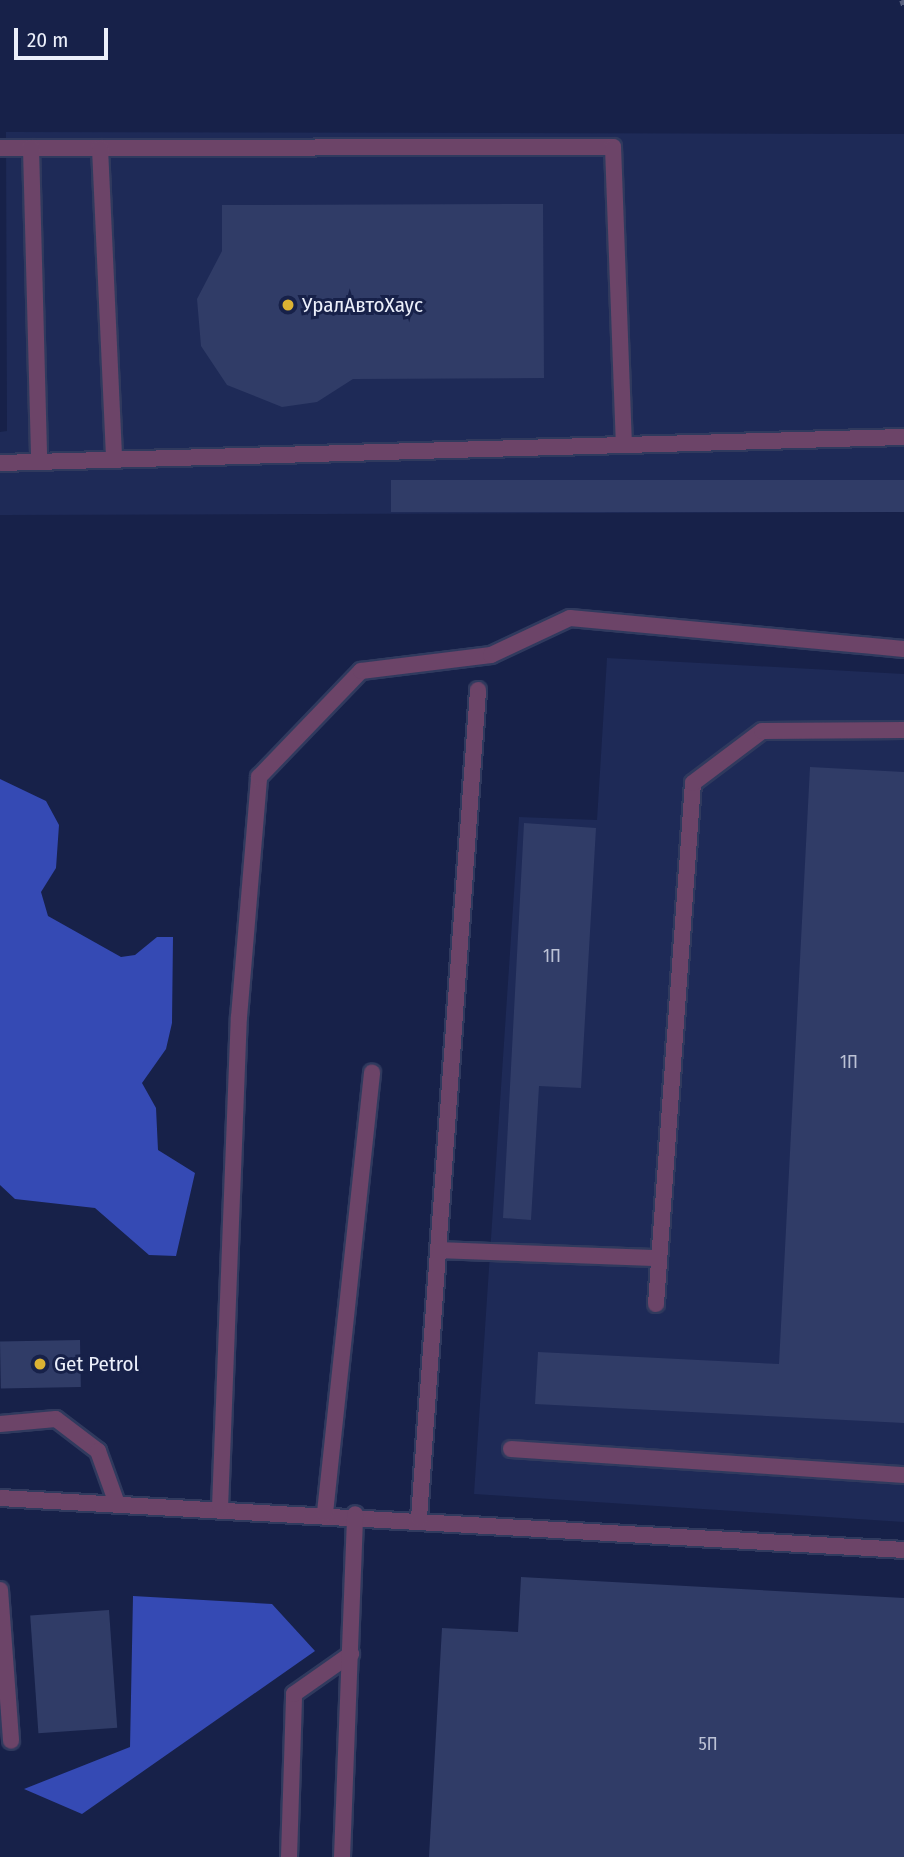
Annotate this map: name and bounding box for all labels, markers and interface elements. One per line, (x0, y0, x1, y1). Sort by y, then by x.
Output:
scale bar (18, 14, 112, 58)
text: 20 m (27, 27, 68, 53)
place label: УралАвтоХаус (302, 292, 423, 318)
marker: УралАвтоХаус (280, 297, 296, 313)
house number: 1П (543, 945, 561, 967)
house number: 1П (840, 1051, 858, 1073)
place label: Get Petrol (54, 1351, 139, 1377)
marker: Get Petrol (32, 1356, 48, 1372)
house number: 5П (698, 1733, 718, 1755)

